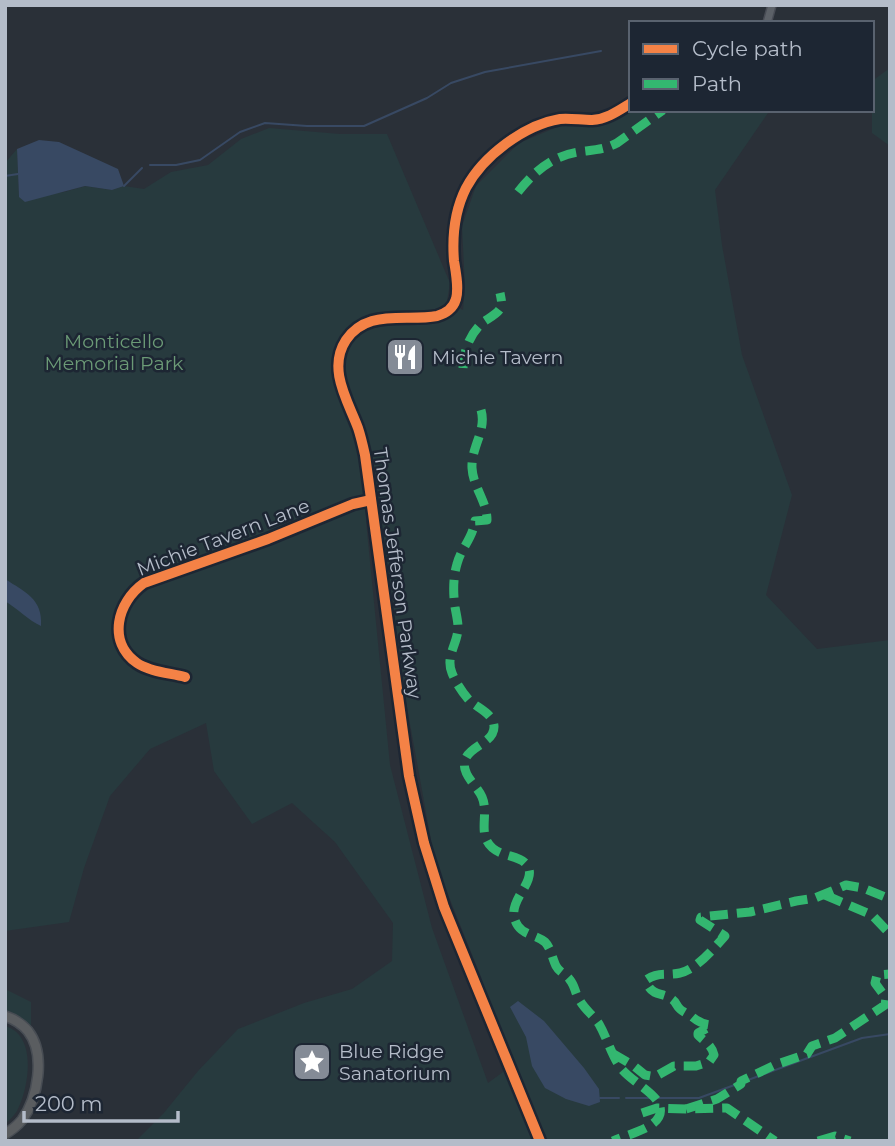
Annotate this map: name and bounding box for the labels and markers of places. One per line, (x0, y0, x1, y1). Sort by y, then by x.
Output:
restaurant icon: Michie Tavern (384, 336, 426, 378)
place label: Michie Tavern (432, 346, 563, 369)
place label: Blue Ridge Sanatorium (339, 1040, 451, 1085)
place icon: Blue Ridge Sanatorium (291, 1041, 333, 1083)

